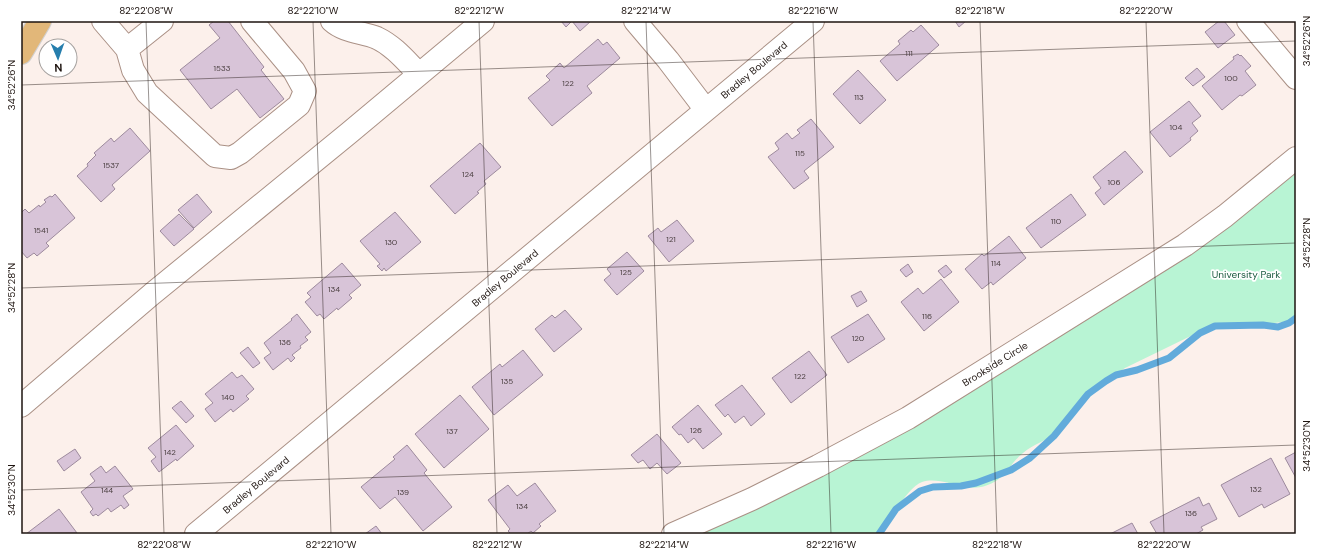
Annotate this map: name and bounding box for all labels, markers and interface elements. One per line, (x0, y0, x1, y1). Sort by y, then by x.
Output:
text: 82°22'08"W (119, 4, 173, 17)
text: 82°22'10"W (288, 4, 339, 17)
text: 82°22'12"W (454, 4, 504, 17)
text: 82°22'14"W (621, 4, 671, 17)
text: 82°22'16"W (788, 4, 838, 17)
text: 82°22'18"W (955, 4, 1005, 17)
text: 82°22'20"W (1119, 4, 1173, 17)
text: 34°52'26"N (1300, 16, 1313, 66)
north arrow (38, 38, 78, 78)
street label: Bradley Boulevard (718, 38, 790, 102)
house number: 111 (905, 48, 913, 58)
text: 34°52'26"N (5, 60, 18, 110)
text: N (54, 61, 63, 75)
house number: 1533 (214, 63, 231, 73)
house number: 100 (1224, 73, 1238, 83)
house number: 122 (562, 78, 574, 88)
house number: 113 (854, 92, 864, 102)
house number: 104 (1170, 122, 1183, 132)
house number: 115 (795, 148, 805, 158)
house number: 1537 (103, 160, 119, 170)
house number: 124 (462, 169, 474, 179)
house number: 106 (1108, 177, 1121, 187)
house number: 110 (1051, 216, 1062, 226)
text: 34°52'28"N (1300, 218, 1313, 268)
house number: 1541 (34, 225, 48, 235)
house number: 121 (666, 234, 676, 244)
house number: 130 (385, 237, 398, 247)
street label: Bradley Boulevard (469, 246, 541, 310)
house number: 114 (991, 258, 1001, 268)
text: 34°52'28"N (5, 263, 18, 313)
house number: 125 (620, 267, 632, 277)
park label: University Park (1212, 268, 1280, 281)
house number: 134 (328, 284, 340, 294)
house number: 116 (922, 311, 932, 321)
house number: 120 (852, 333, 865, 343)
house number: 136 (279, 337, 291, 347)
street label: Brookside Circle (960, 338, 1030, 389)
house number: 122 (794, 371, 806, 381)
house number: 135 (501, 376, 513, 386)
house number: 140 (222, 392, 235, 402)
text: 34°52'30"N (1300, 420, 1313, 472)
house number: 126 (690, 425, 702, 435)
house number: 137 (446, 426, 458, 436)
house number: 142 (164, 447, 176, 457)
street label: Bradley Boulevard (220, 453, 292, 517)
text: 34°52'30"N (5, 464, 18, 516)
house number: 132 (1250, 484, 1262, 494)
house number: 144 (101, 485, 113, 495)
house number: 139 (397, 487, 409, 497)
house number: 134 (516, 501, 528, 511)
house number: 136 (1185, 508, 1197, 518)
text: 82°22'08"W (137, 538, 191, 551)
text: 82°22'10"W (306, 538, 357, 551)
text: 82°22'12"W (472, 538, 522, 551)
text: 82°22'14"W (639, 538, 689, 551)
text: 82°22'16"W (806, 538, 856, 551)
text: 82°22'18"W (972, 538, 1022, 551)
text: 82°22'20"W (1137, 538, 1191, 551)

